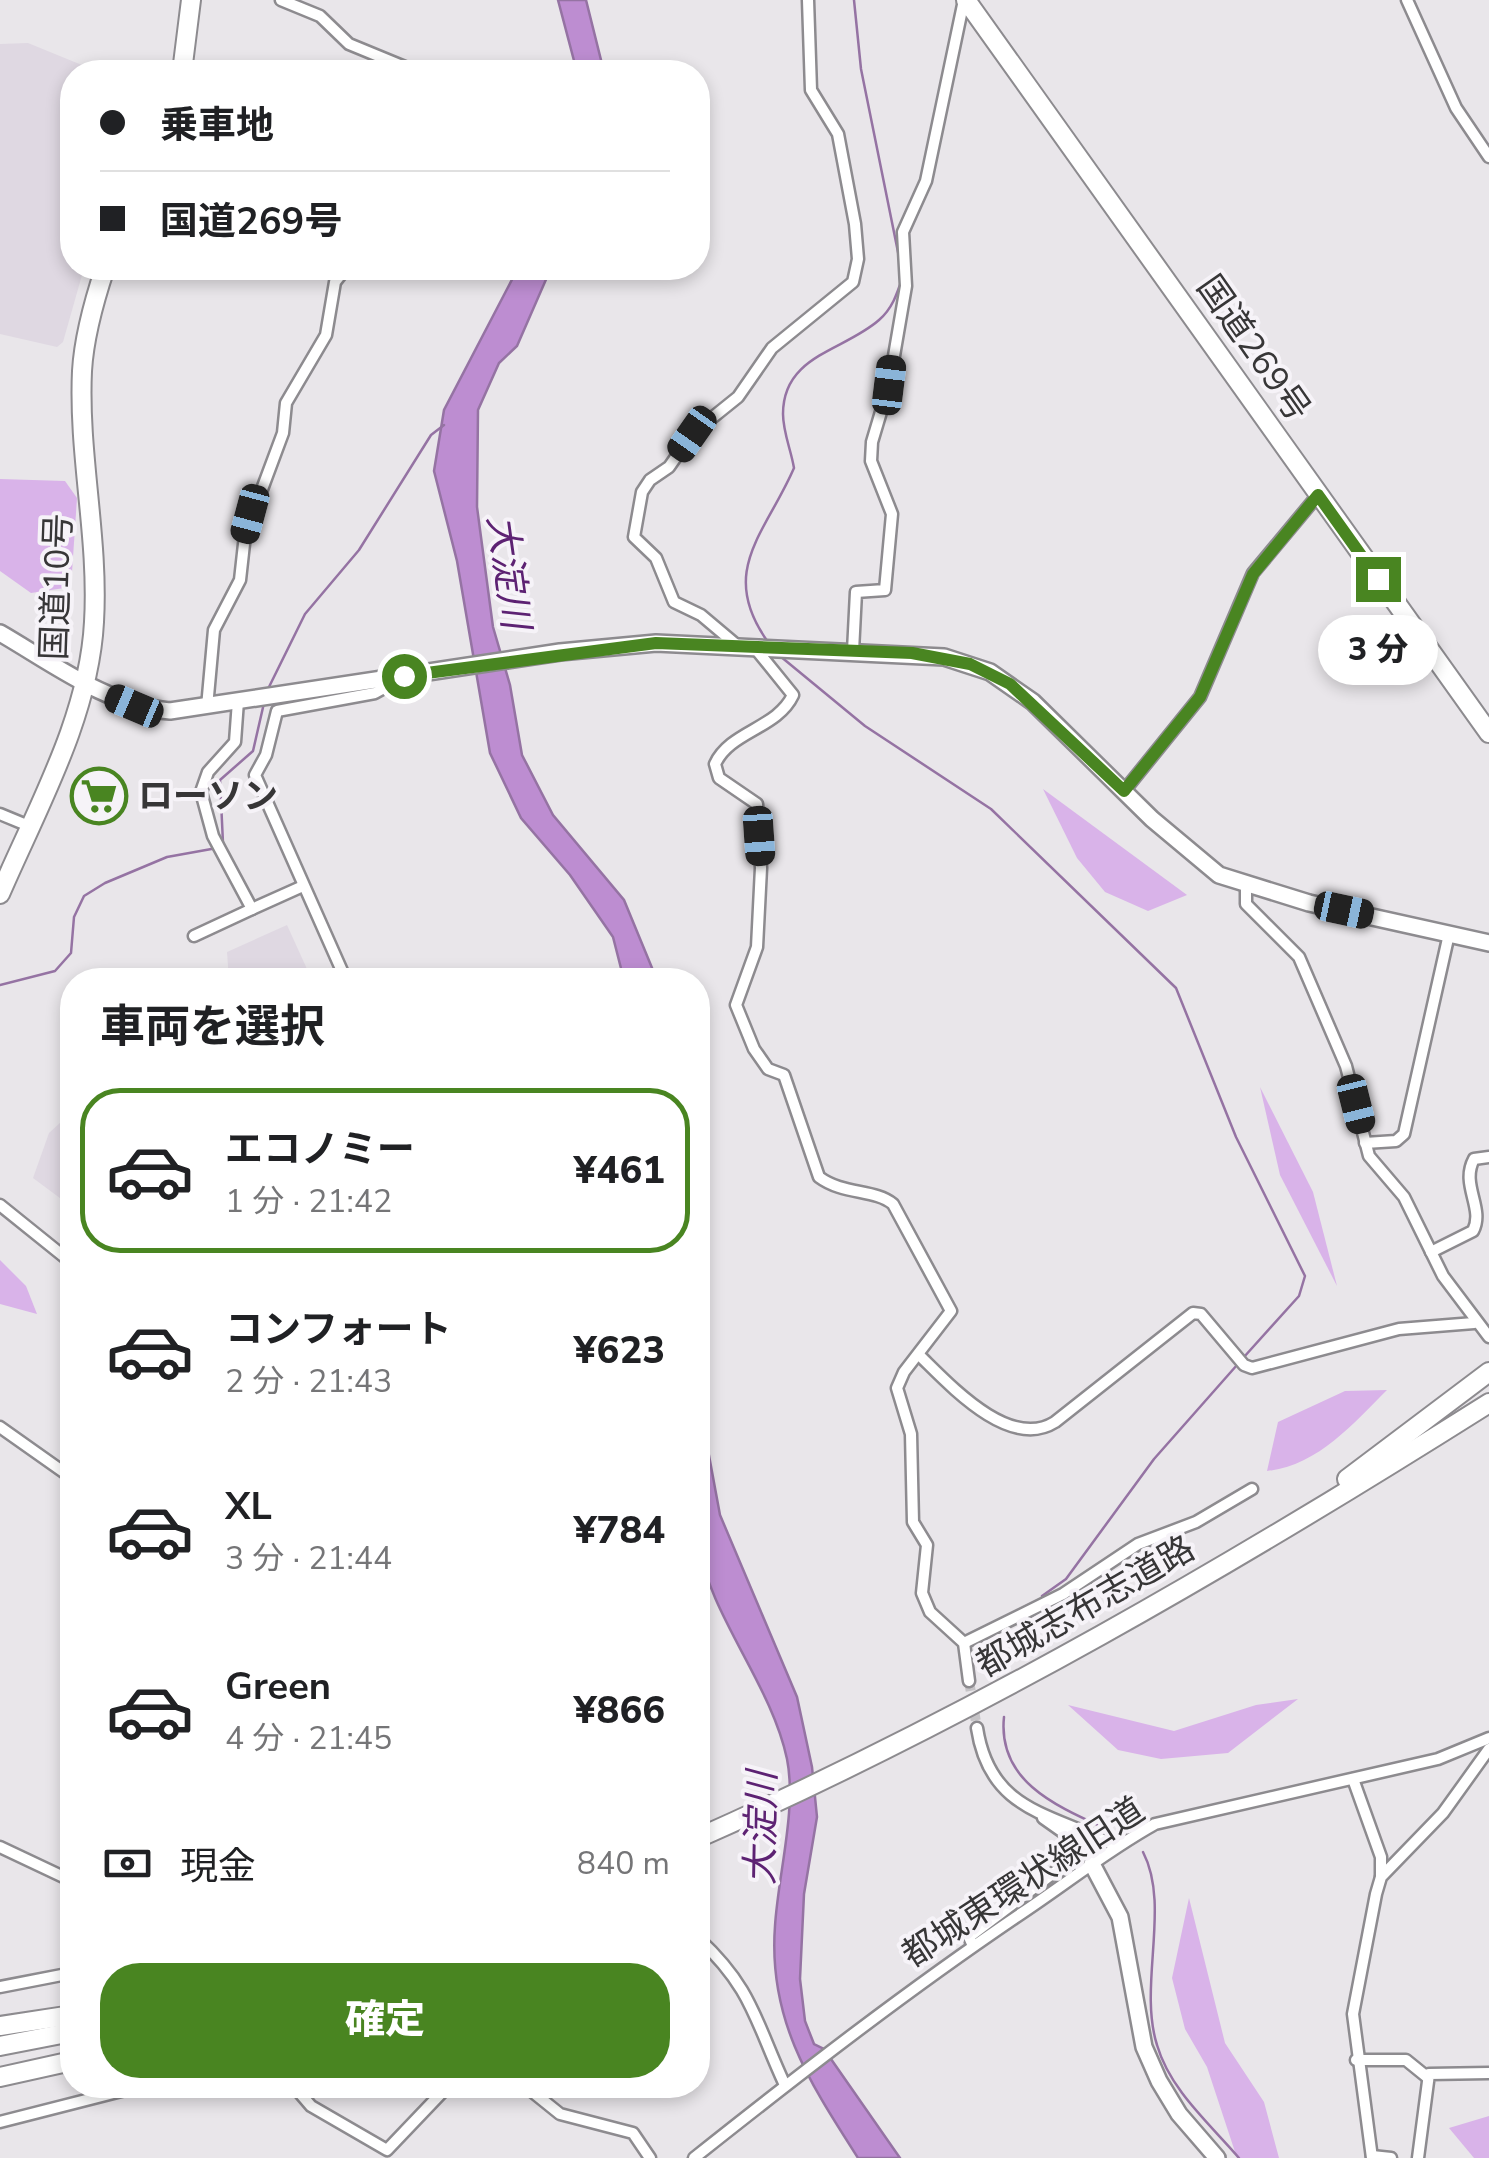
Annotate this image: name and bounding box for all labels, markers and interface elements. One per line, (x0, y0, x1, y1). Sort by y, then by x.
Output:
text: 乗車地 (160, 100, 274, 151)
text: 国道269号 (160, 196, 342, 247)
street label: 国道269号 (1186, 266, 1321, 431)
car (870, 353, 908, 417)
car (663, 401, 721, 467)
car (228, 481, 272, 547)
water label: 大淀川 (475, 512, 542, 636)
street label: 国道10号 (30, 513, 83, 661)
route end (1356, 557, 1401, 602)
callout: 3 分 (1318, 614, 1438, 684)
text: 3 分 (1348, 628, 1408, 671)
route start (382, 654, 427, 699)
car (101, 680, 167, 732)
supermarket icon: ローソン (69, 766, 129, 826)
place label: ローソン (138, 773, 278, 820)
car (742, 805, 776, 867)
car (1312, 889, 1376, 931)
text: 車両を選択 (100, 997, 325, 1058)
car (1334, 1071, 1378, 1137)
text: エコノミー (225, 1124, 415, 1175)
icon: car (105, 1126, 195, 1216)
text: ¥461 (574, 1145, 665, 1196)
text: 1 分 · 21:42 (225, 1180, 392, 1223)
text: コンフォート (225, 1304, 452, 1355)
icon: car (105, 1306, 195, 1396)
text: ¥623 (574, 1325, 665, 1376)
text: 2 分 · 21:43 (225, 1360, 392, 1403)
text: XL (225, 1481, 272, 1532)
icon: car (105, 1486, 195, 1576)
text: ¥784 (574, 1505, 665, 1556)
street label: 都城志布志道路 (967, 1525, 1203, 1688)
text: 3 分 · 21:44 (225, 1537, 392, 1580)
text: Green (225, 1661, 331, 1712)
icon: car (105, 1666, 195, 1756)
text: ¥866 (574, 1685, 665, 1736)
text: 4 分 · 21:45 (225, 1717, 392, 1760)
water label: 大淀川 (735, 1767, 788, 1885)
street label: 都城東環状線旧道 (893, 1786, 1153, 1978)
icon: cash (100, 1836, 155, 1891)
text: 現金 (180, 1841, 256, 1892)
text: 840 m (577, 1842, 670, 1885)
button: 確定 (100, 1963, 670, 2078)

